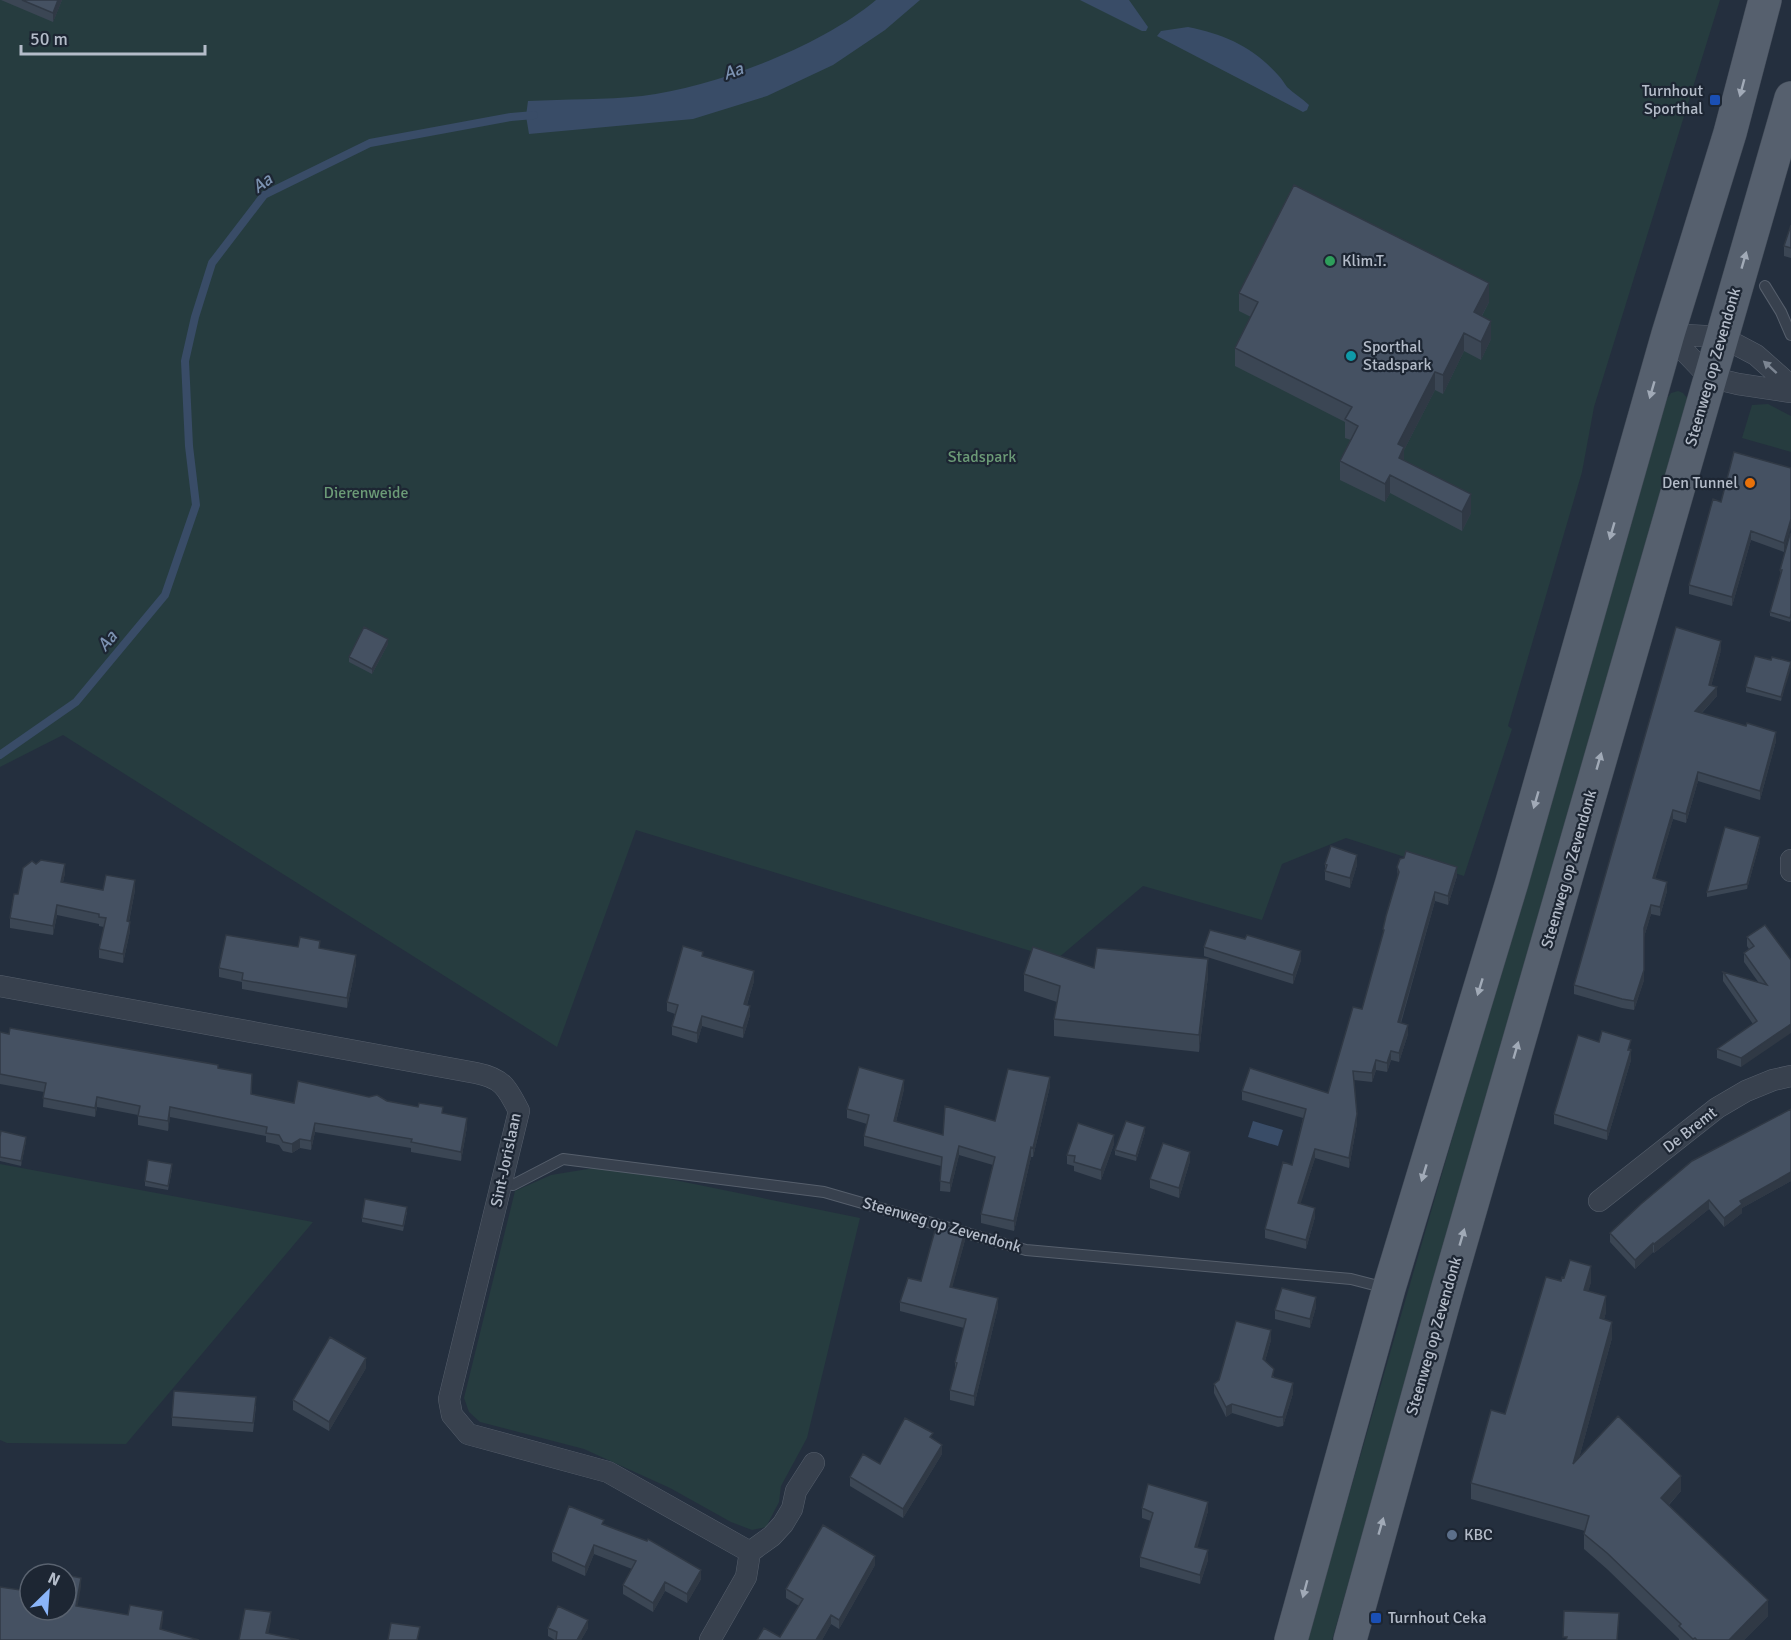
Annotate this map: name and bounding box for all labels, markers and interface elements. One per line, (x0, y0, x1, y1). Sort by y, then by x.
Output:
scale bar (21, 18, 206, 56)
text: 50 m (30, 28, 68, 50)
water label: Aa (720, 57, 747, 85)
one-way arrow (1737, 79, 1746, 97)
place label: Turnhout Sporthal (1642, 81, 1703, 119)
marker: Turnhout Sporthal (1708, 93, 1722, 107)
water label: Aa (247, 168, 277, 198)
place label: Klim.T. (1342, 251, 1387, 271)
one-way arrow (1740, 251, 1749, 269)
marker: Klim.T. (1323, 254, 1337, 268)
street label: Steenweg op Zevendonk (1681, 285, 1745, 449)
place label: Sporthal Stadspark (1363, 337, 1432, 375)
marker: Sporthal Stadspark (1344, 349, 1358, 363)
one-way arrow (1763, 361, 1778, 374)
one-way arrow (1647, 381, 1657, 399)
park label: Stadspark (948, 447, 1016, 467)
place label: Den Tunnel (1662, 473, 1738, 493)
marker: Den Tunnel (1743, 476, 1757, 490)
park label: Dierenweide (324, 483, 408, 503)
one-way arrow (1607, 522, 1616, 540)
water label: Aa (92, 626, 122, 656)
one-way arrow (1595, 752, 1604, 770)
street label: Steenweg op Zevendonk (1537, 787, 1601, 951)
one-way arrow (1530, 790, 1540, 809)
one-way arrow (1475, 978, 1484, 996)
one-way arrow (1512, 1041, 1522, 1059)
street label: De Bremt (1659, 1102, 1721, 1157)
street label: Sint-Jorislaan (486, 1111, 526, 1209)
one-way arrow (1419, 1164, 1428, 1182)
street label: Steenweg op Zevendonk (860, 1193, 1024, 1257)
one-way arrow (1458, 1228, 1467, 1246)
street label: Steenweg op Zevendonk (1402, 1254, 1466, 1418)
one-way arrow (1377, 1517, 1387, 1535)
place label: KBC (1464, 1525, 1493, 1545)
marker: KBC (1445, 1528, 1459, 1542)
north arrow (18, 1562, 78, 1622)
text: N (45, 1568, 63, 1591)
one-way arrow (1300, 1580, 1309, 1598)
place label: Turnhout Ceka (1388, 1608, 1487, 1628)
marker: Turnhout Ceka (1369, 1611, 1383, 1625)

